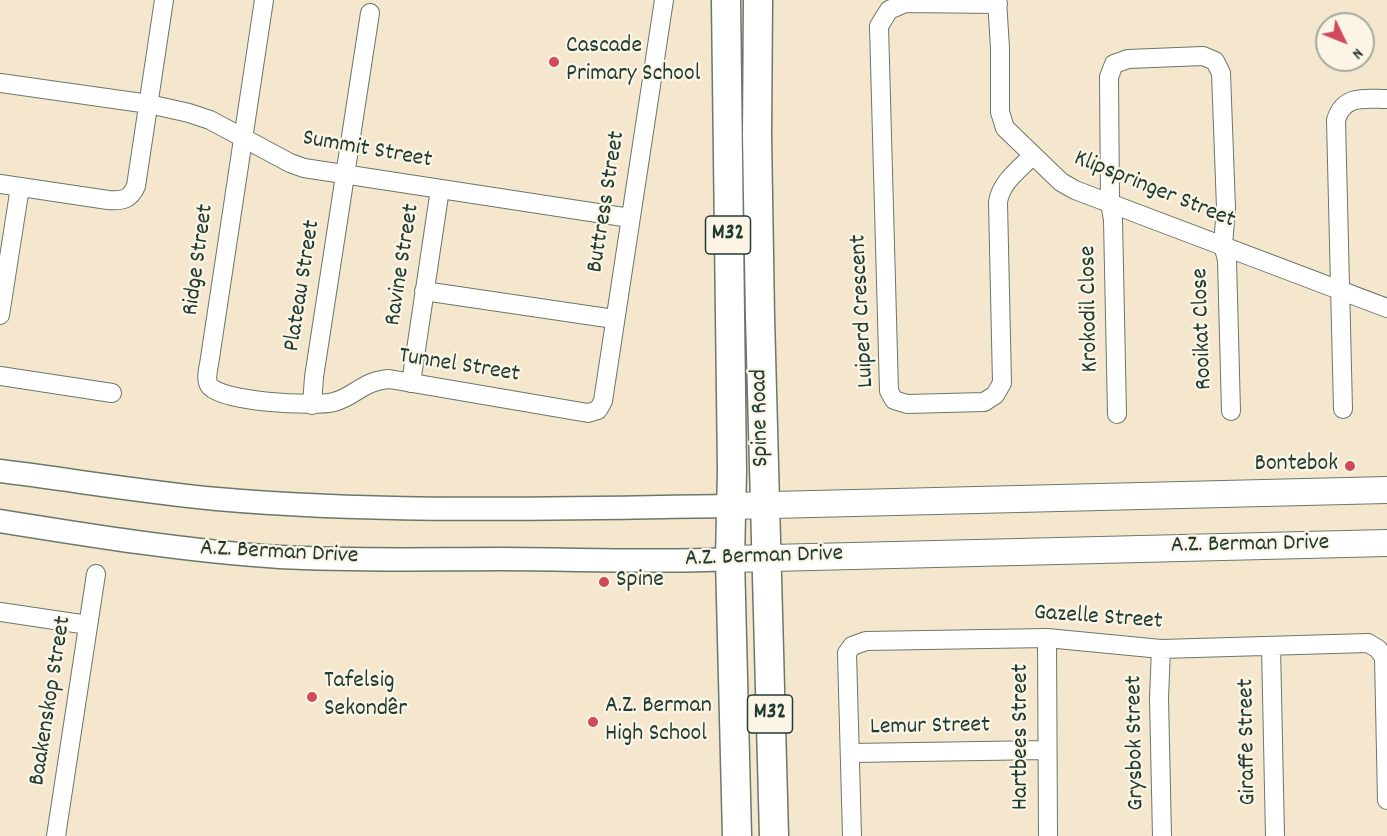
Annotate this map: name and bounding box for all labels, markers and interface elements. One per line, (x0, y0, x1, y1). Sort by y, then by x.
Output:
north arrow (1315, 12, 1375, 72)
place label: Cascade Primary School (566, 34, 700, 90)
text: N (1346, 43, 1368, 64)
marker: Cascade Primary School (547, 55, 561, 69)
street label: Summit Street (300, 125, 434, 177)
street label: Buttress Street (583, 129, 633, 275)
street label: Klipspringer Street (1069, 146, 1239, 236)
street label: Ridge Street (178, 202, 222, 318)
street label: Ravine Street (380, 202, 428, 328)
road number: M32 (706, 216, 750, 254)
street label: Plateau Street (279, 218, 329, 354)
street label: Luiperd Crescent (846, 234, 882, 388)
street label: Krokodil Close (1075, 245, 1107, 373)
street label: Rooikat Close (1187, 268, 1221, 390)
street label: Tunnel Street (396, 343, 522, 391)
street label: Spine Road (747, 369, 777, 467)
place label: Bontebok (1255, 452, 1338, 480)
marker: Bontebok (1343, 459, 1357, 473)
street label: A.Z. Berman Drive (1170, 530, 1330, 562)
street label: A.Z. Berman Drive (199, 535, 359, 573)
street label: A.Z. Berman Drive (684, 541, 844, 575)
place label: Spine (616, 568, 664, 596)
marker: Spine (597, 575, 611, 589)
street label: Gazelle Street (1033, 600, 1163, 638)
street label: Baakenskop Street (24, 614, 80, 788)
street label: Hartbees Street (1009, 664, 1037, 810)
place label: Tafelsig Sekondêr (324, 669, 407, 725)
street label: Grysbok Street (1121, 675, 1153, 811)
street label: Giraffe Street (1233, 678, 1265, 806)
marker: Tafelsig Sekondêr (305, 690, 319, 704)
place label: A.Z. Berman High School (605, 694, 712, 750)
road number: M32 (748, 695, 792, 733)
street label: Lemur Street (870, 713, 990, 743)
marker: A.Z. Berman High School (586, 715, 600, 729)

